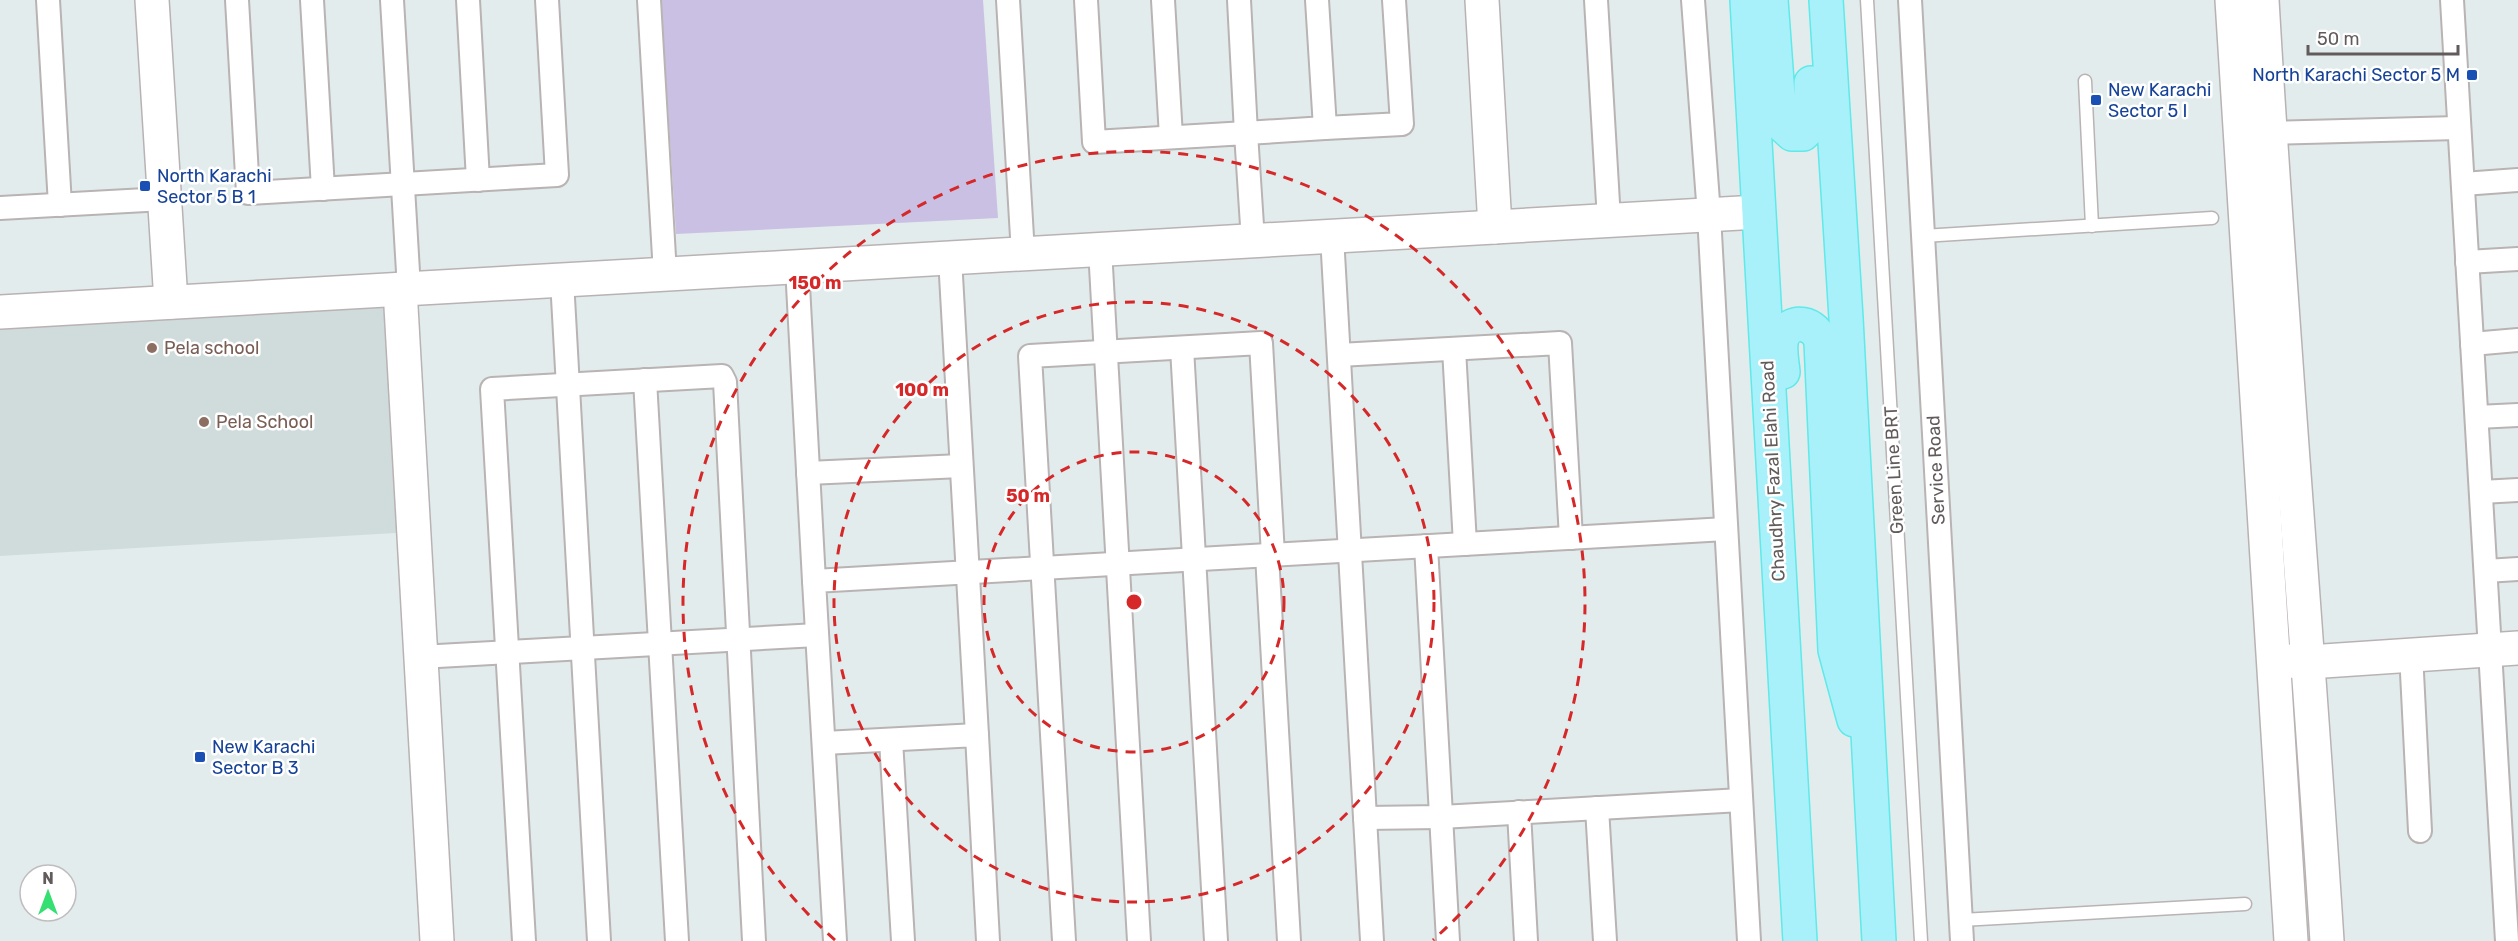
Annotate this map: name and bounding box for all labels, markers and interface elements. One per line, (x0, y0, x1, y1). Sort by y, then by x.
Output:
scale bar (2308, 18, 2458, 56)
text: 50 m (2317, 28, 2360, 50)
place label: North Karachi Sector 5 M (2252, 64, 2460, 86)
marker: North Karachi Sector 5 M (2465, 68, 2479, 82)
place label: New Karachi Sector 5 I (2108, 79, 2211, 122)
marker: New Karachi Sector 5 I (2089, 93, 2103, 107)
place label: North Karachi Sector 5 B 1 (157, 165, 272, 208)
marker: North Karachi Sector 5 B 1 (138, 179, 152, 193)
text: 150 m (788, 272, 842, 294)
place label: Pela school (164, 337, 259, 359)
marker: Pela school (145, 341, 159, 355)
street label: Chaudhry Fazal Elahi Road (1756, 360, 1790, 582)
text: 100 m (895, 379, 949, 401)
street label: Green Line BRT (1880, 405, 1908, 535)
place label: Pela School (216, 411, 313, 433)
marker: Pela School (197, 415, 211, 429)
street label: Service Road (1922, 415, 1950, 525)
text: 50 m (1006, 485, 1050, 507)
centre of rings (1124, 592, 1144, 612)
place label: New Karachi Sector B 3 (212, 736, 315, 779)
marker: New Karachi Sector B 3 (193, 750, 207, 764)
north arrow (18, 863, 78, 923)
text: N (42, 869, 54, 888)

